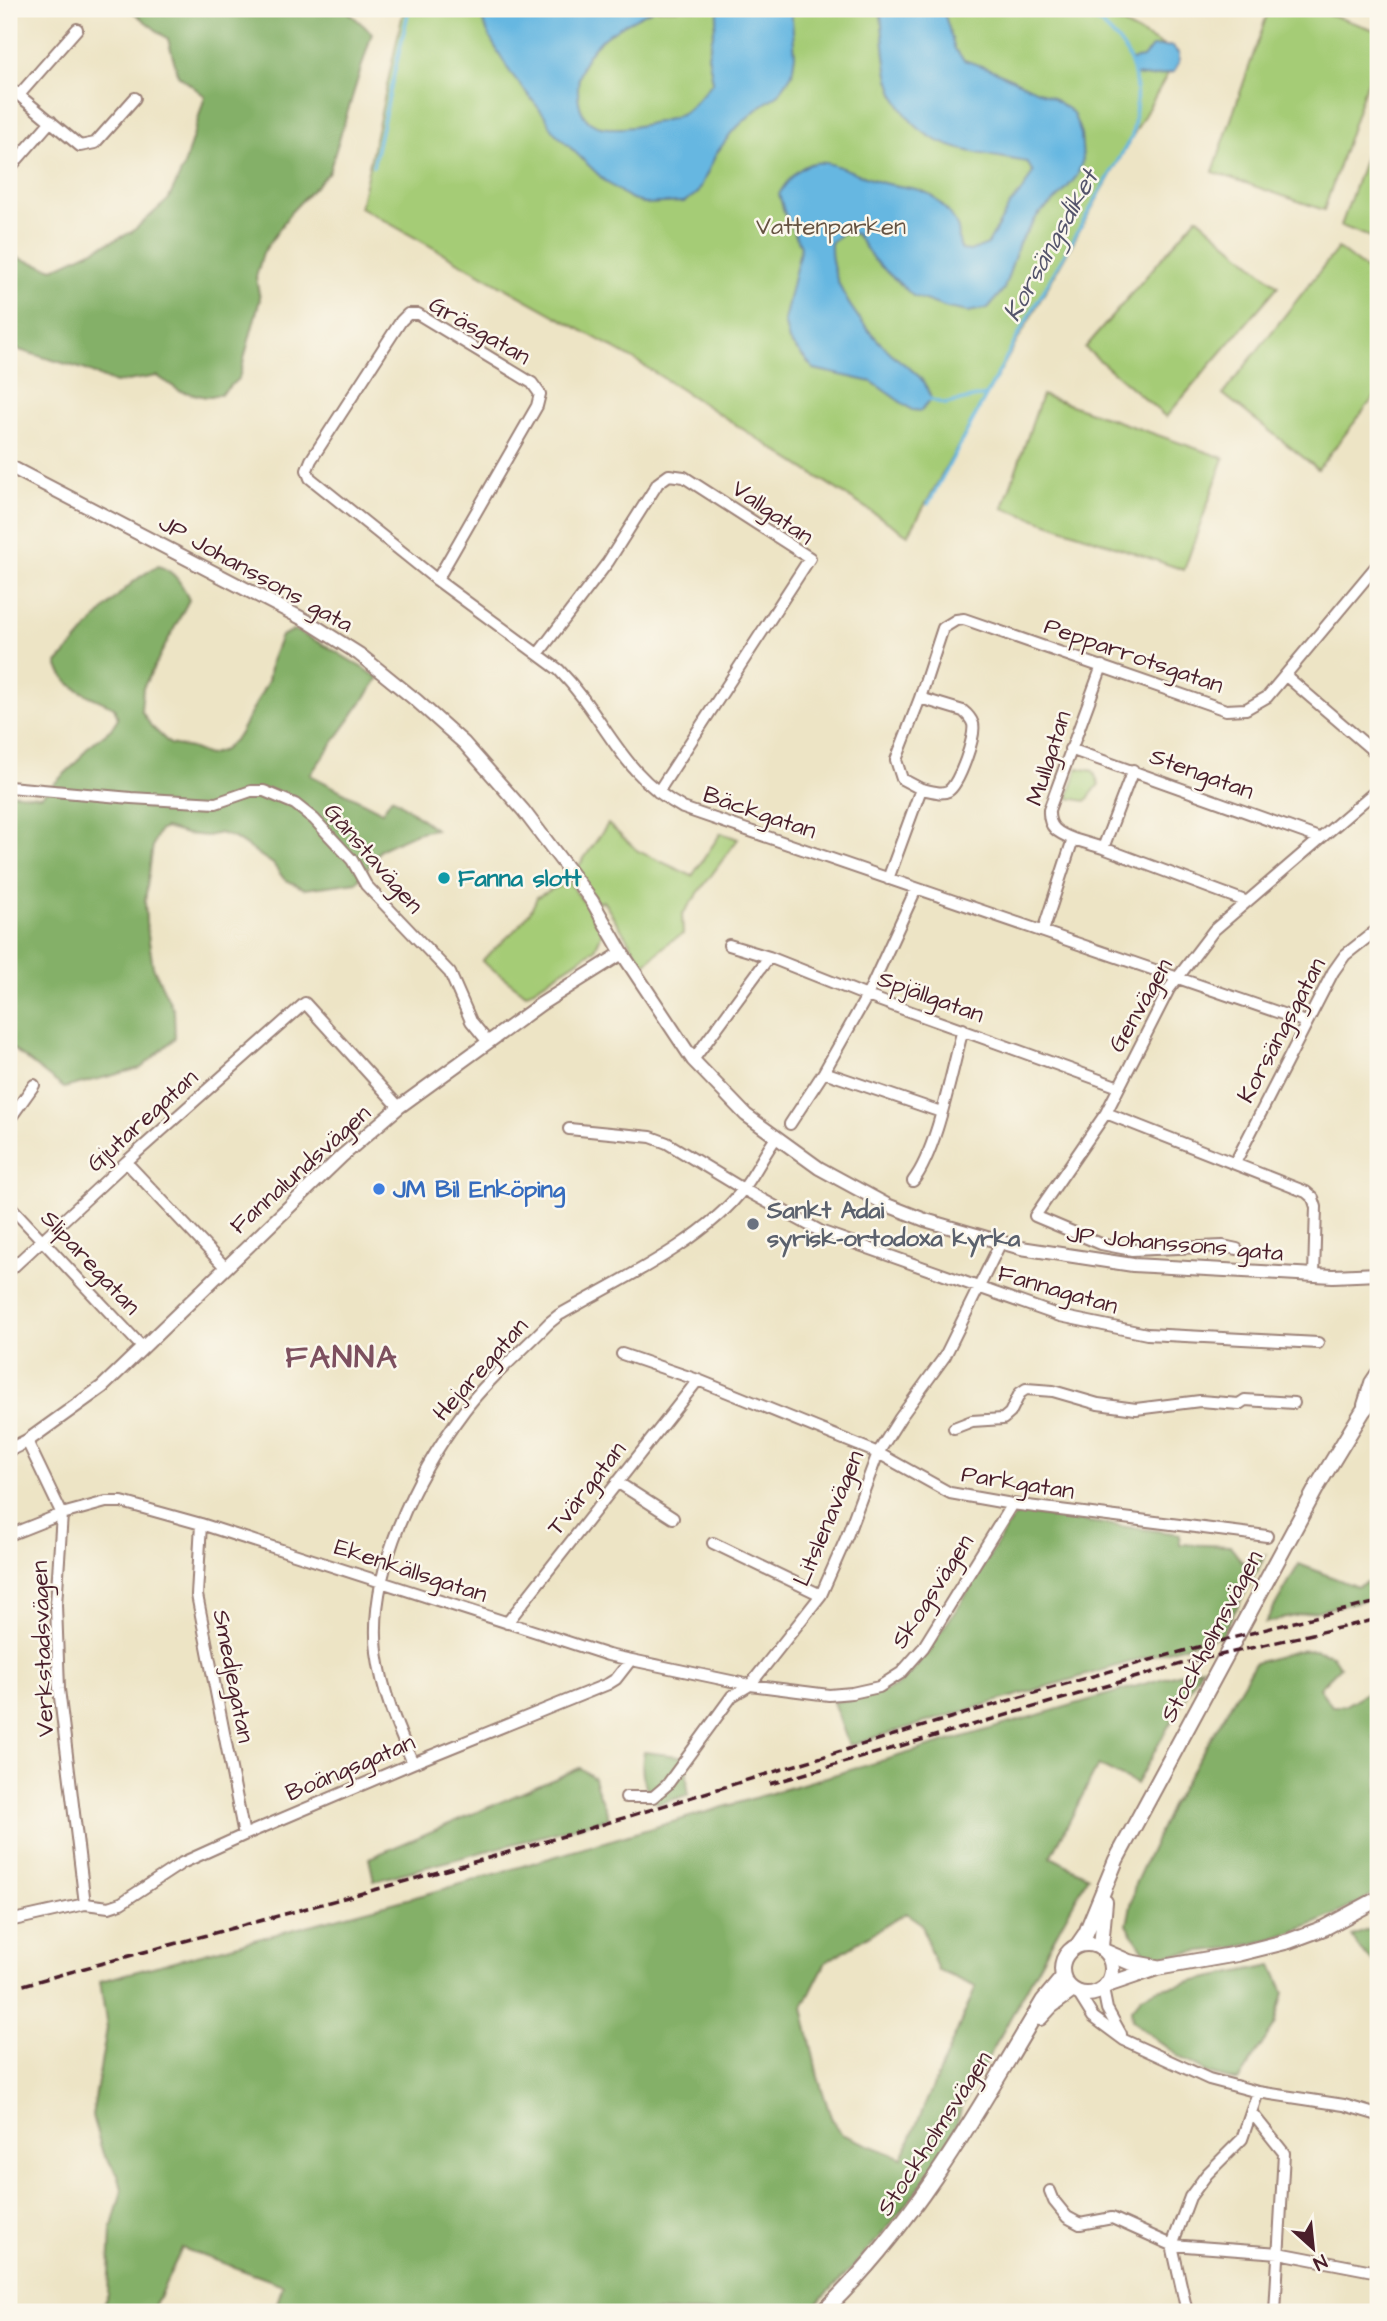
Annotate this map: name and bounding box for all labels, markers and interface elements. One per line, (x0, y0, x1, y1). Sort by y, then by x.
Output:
water label: Korsängsdiket (994, 161, 1109, 328)
park label: Vattenparken (756, 210, 906, 244)
street label: Gräsgatan (422, 288, 537, 375)
street label: Vallgatan (724, 472, 820, 554)
street label: JP Johanssons gata (152, 506, 359, 642)
street label: Pepparrotsgatan (1039, 609, 1228, 703)
street label: Mullgatan (1018, 706, 1081, 811)
street label: Stengatan (1144, 739, 1259, 809)
street label: Bäckgatan (698, 778, 821, 849)
street label: Gånstavägen (315, 796, 431, 922)
place label: Fanna slott (458, 862, 582, 896)
marker: Fanna slott (436, 870, 452, 886)
street label: Genvägen (1100, 952, 1182, 1059)
street label: Korsängsgatan (1229, 952, 1335, 1110)
street label: Spjällgatan (872, 962, 989, 1033)
street label: Gjutaregatan (79, 1061, 207, 1181)
street label: Fannalundsvägen (223, 1097, 379, 1243)
place label: JM Bil Enköping (392, 1173, 566, 1208)
marker: JM Bil Enköping (371, 1181, 387, 1197)
place label: Sankt Adai syrisk-ortodoxa kyrka (766, 1194, 1021, 1258)
street label: Sliparegatan (32, 1202, 148, 1324)
marker: Sankt Adai syrisk-ortodoxa kyrka (745, 1216, 761, 1232)
street label: JP Johanssons gata (1065, 1218, 1285, 1271)
street label: Fannagatan (993, 1257, 1122, 1324)
street label: Hejaregatan (425, 1310, 537, 1430)
district label: FANNA (285, 1335, 399, 1380)
street label: Tvärgatan (539, 1434, 635, 1544)
street label: Litslenavägen (785, 1445, 874, 1592)
street label: Parkgatan (959, 1457, 1077, 1510)
street label: Skogsvägen (883, 1528, 983, 1656)
street label: Ekenkällsgatan (330, 1530, 492, 1613)
street label: Stockholmsvägen (1152, 1544, 1272, 1729)
street label: Verkstadsvägen (23, 1560, 64, 1738)
street label: Smedjegatan (202, 1607, 263, 1746)
street label: Boängsgatan (280, 1725, 421, 1811)
street label: Stockholmsvägen (869, 2044, 1002, 2223)
north arrow (1278, 2212, 1348, 2282)
text: N (1309, 2247, 1331, 2277)

